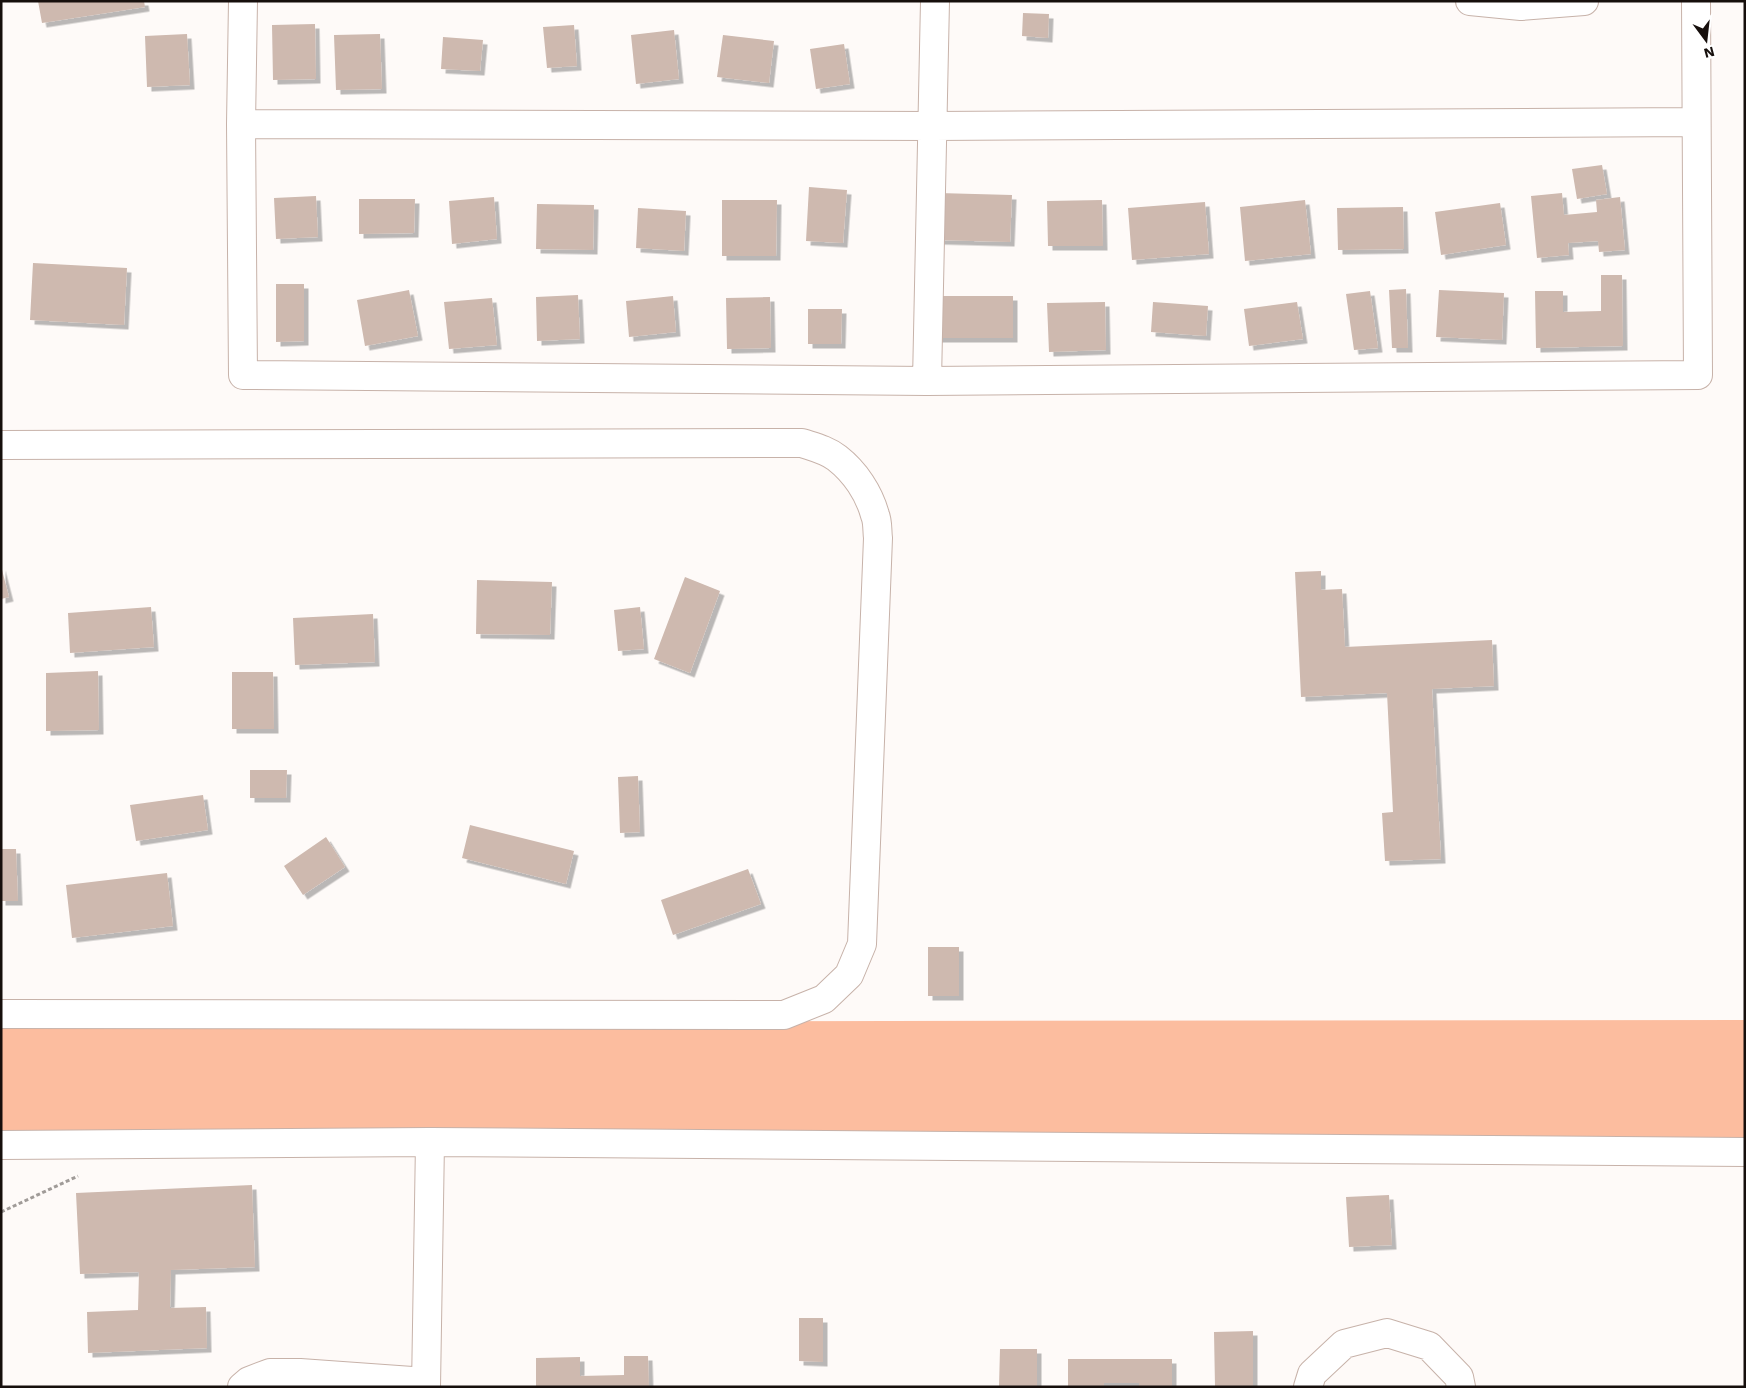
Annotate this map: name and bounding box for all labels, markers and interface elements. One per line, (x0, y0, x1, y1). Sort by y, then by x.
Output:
north arrow (1681, 15, 1731, 65)
text: N (1702, 43, 1716, 62)

